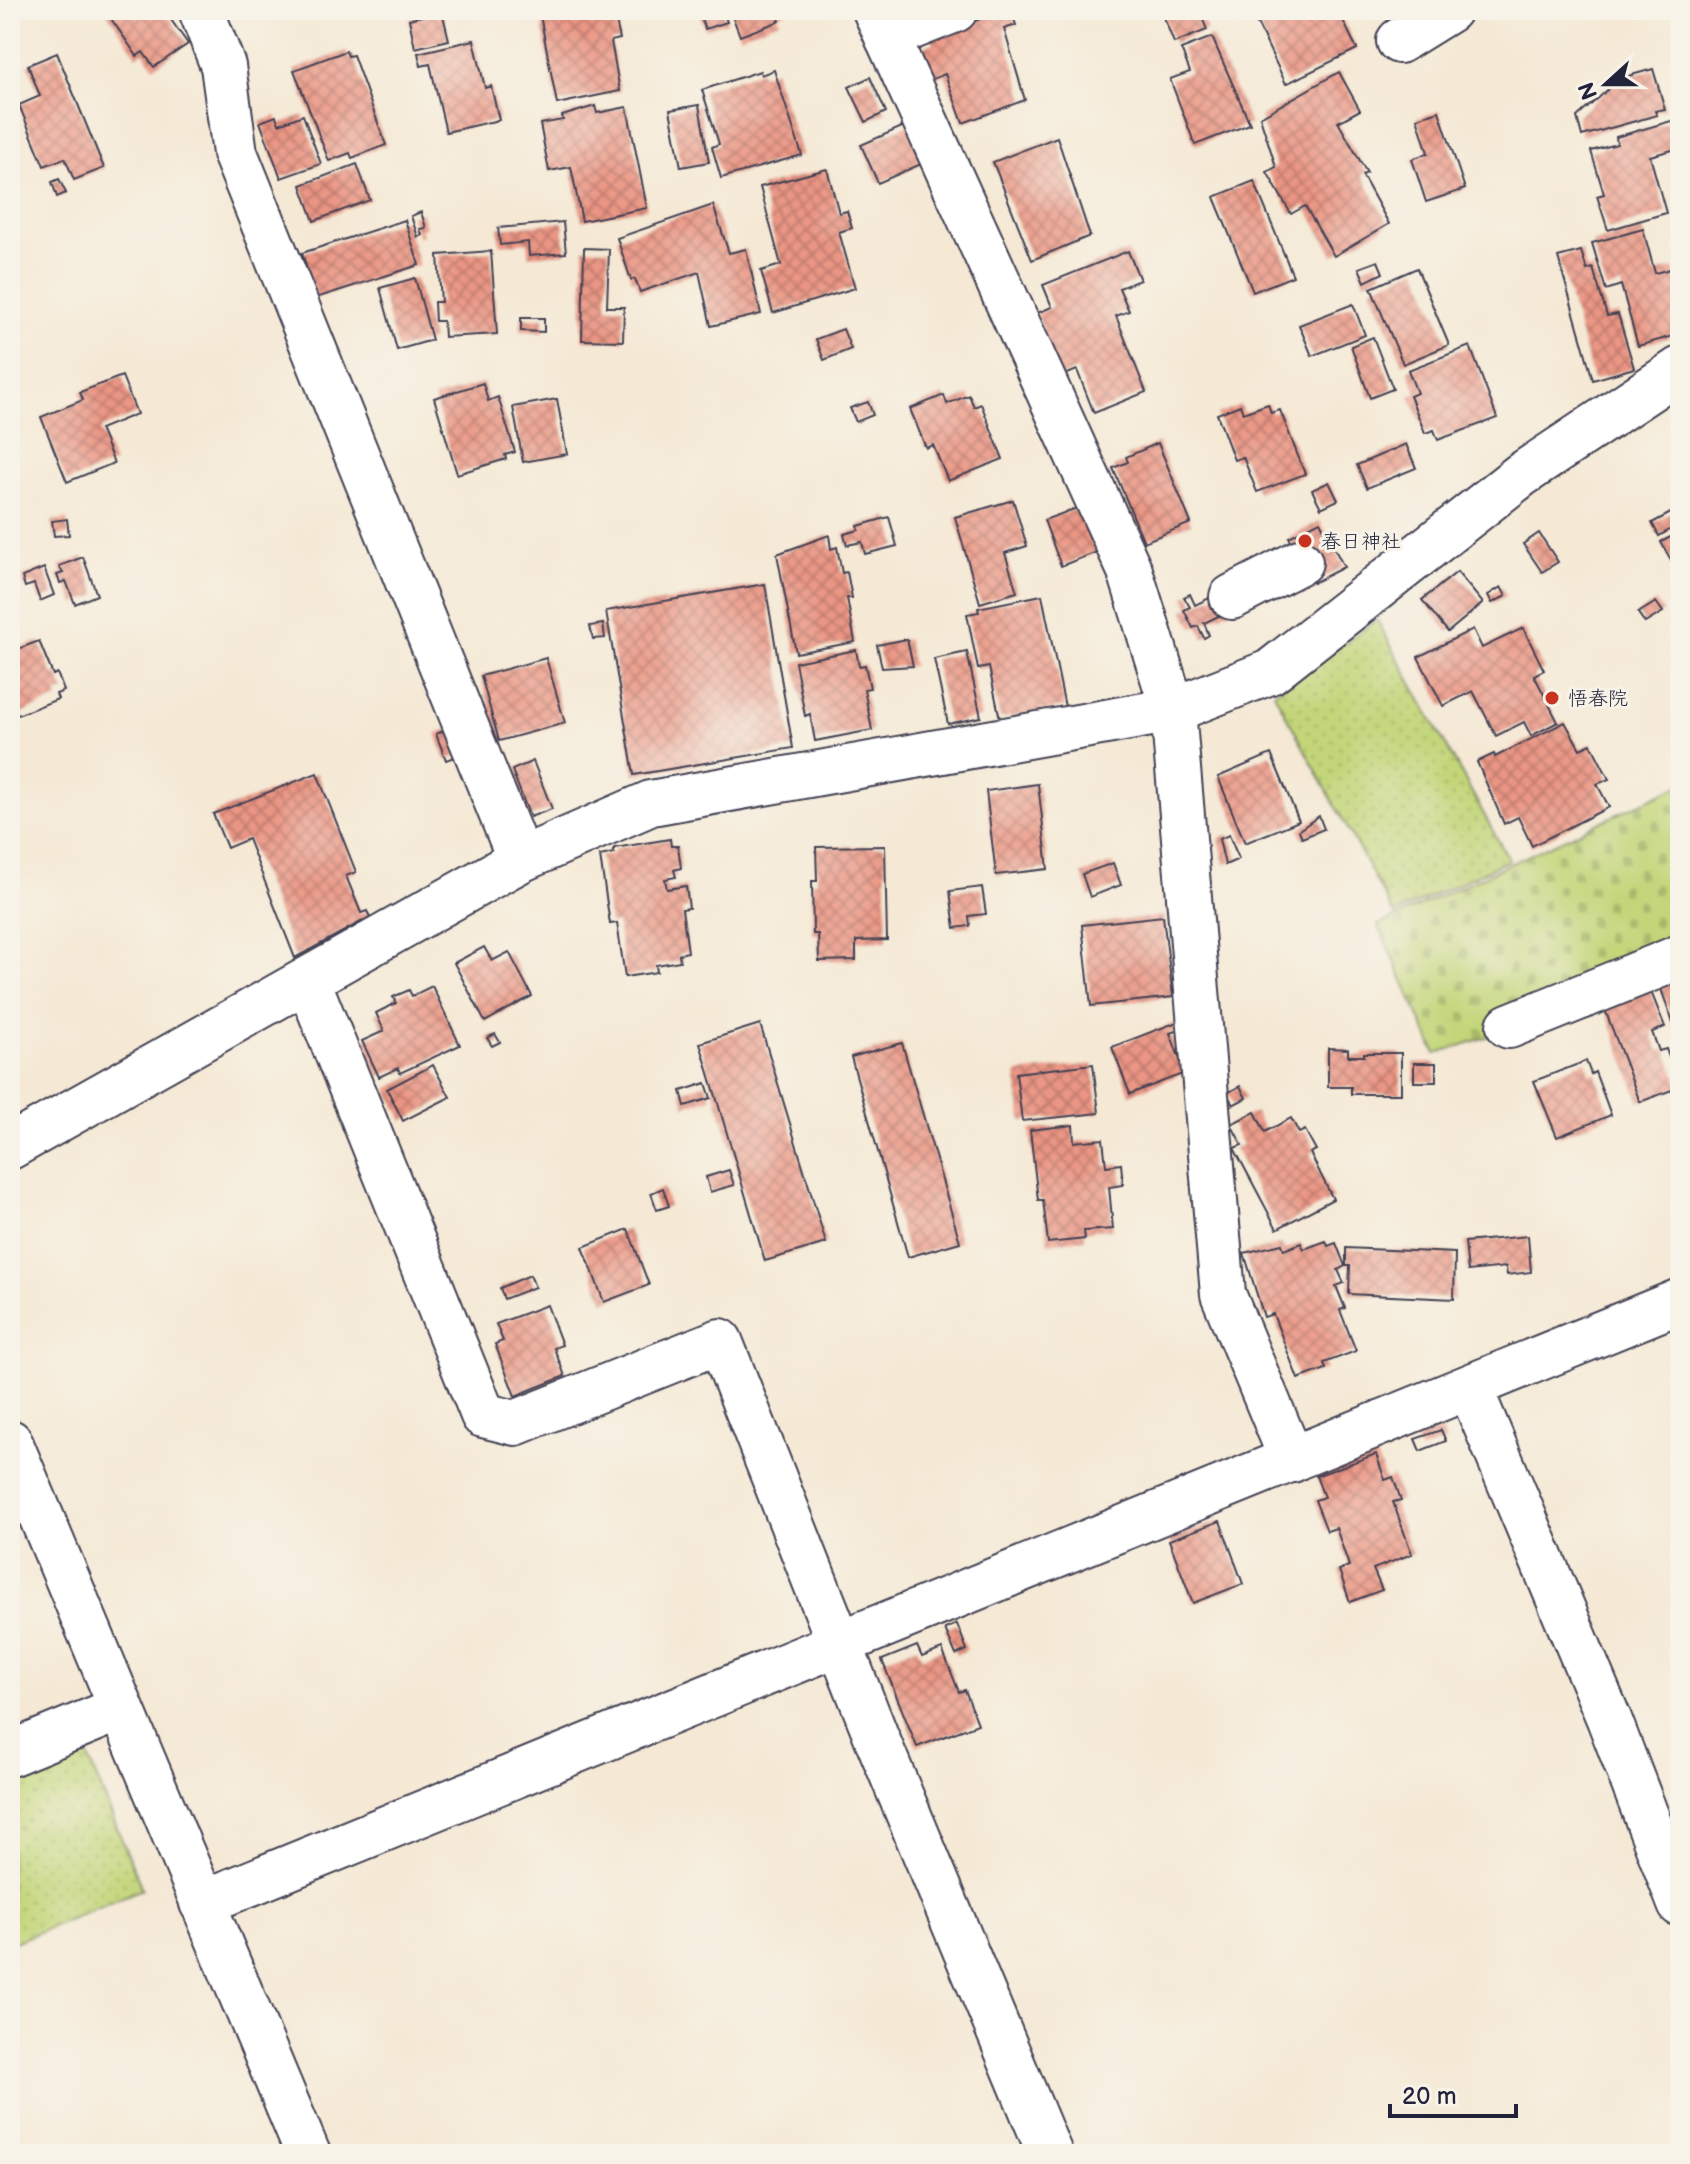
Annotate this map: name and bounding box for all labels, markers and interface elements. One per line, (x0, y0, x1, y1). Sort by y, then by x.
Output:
north arrow (1566, 44, 1646, 124)
text: N (1573, 78, 1604, 103)
place label: 春日神社 (1321, 530, 1401, 554)
marker: 春日神社 (1296, 532, 1314, 550)
place label: 悟春院 (1568, 687, 1628, 711)
marker: 悟春院 (1543, 689, 1561, 707)
scale bar (1390, 2068, 1516, 2118)
text: 20 m (1402, 2082, 1457, 2111)

